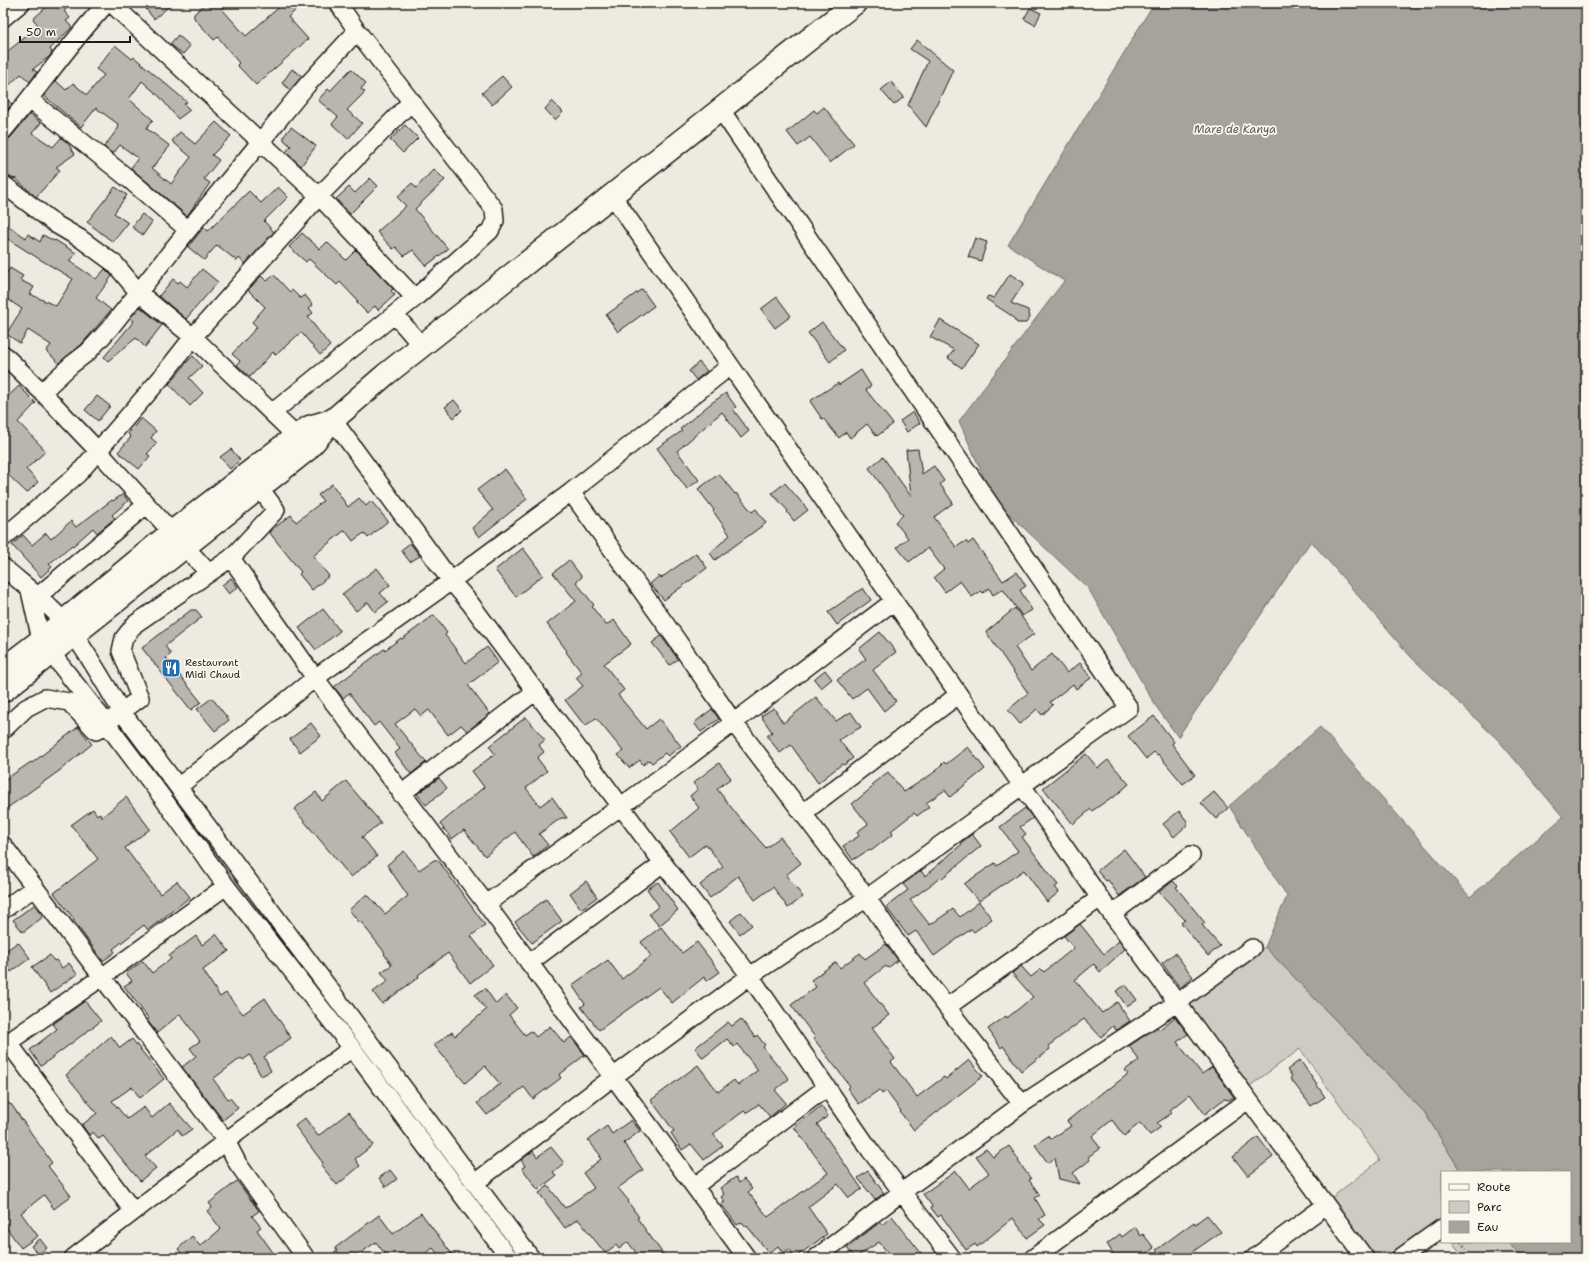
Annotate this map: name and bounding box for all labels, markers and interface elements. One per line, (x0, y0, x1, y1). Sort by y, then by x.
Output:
scale bar (20, 18, 130, 44)
text: 50 m (26, 24, 56, 40)
water label: Mare de Kanya (1194, 122, 1276, 137)
place label: Restaurant Midi Chaud (185, 656, 241, 681)
restaurant icon: Restaurant Midi Chaud (160, 657, 182, 679)
legend (1441, 1171, 1571, 1243)
text: Route (1477, 1179, 1511, 1195)
text: Parc (1477, 1199, 1502, 1215)
text: Eau (1477, 1219, 1499, 1235)

